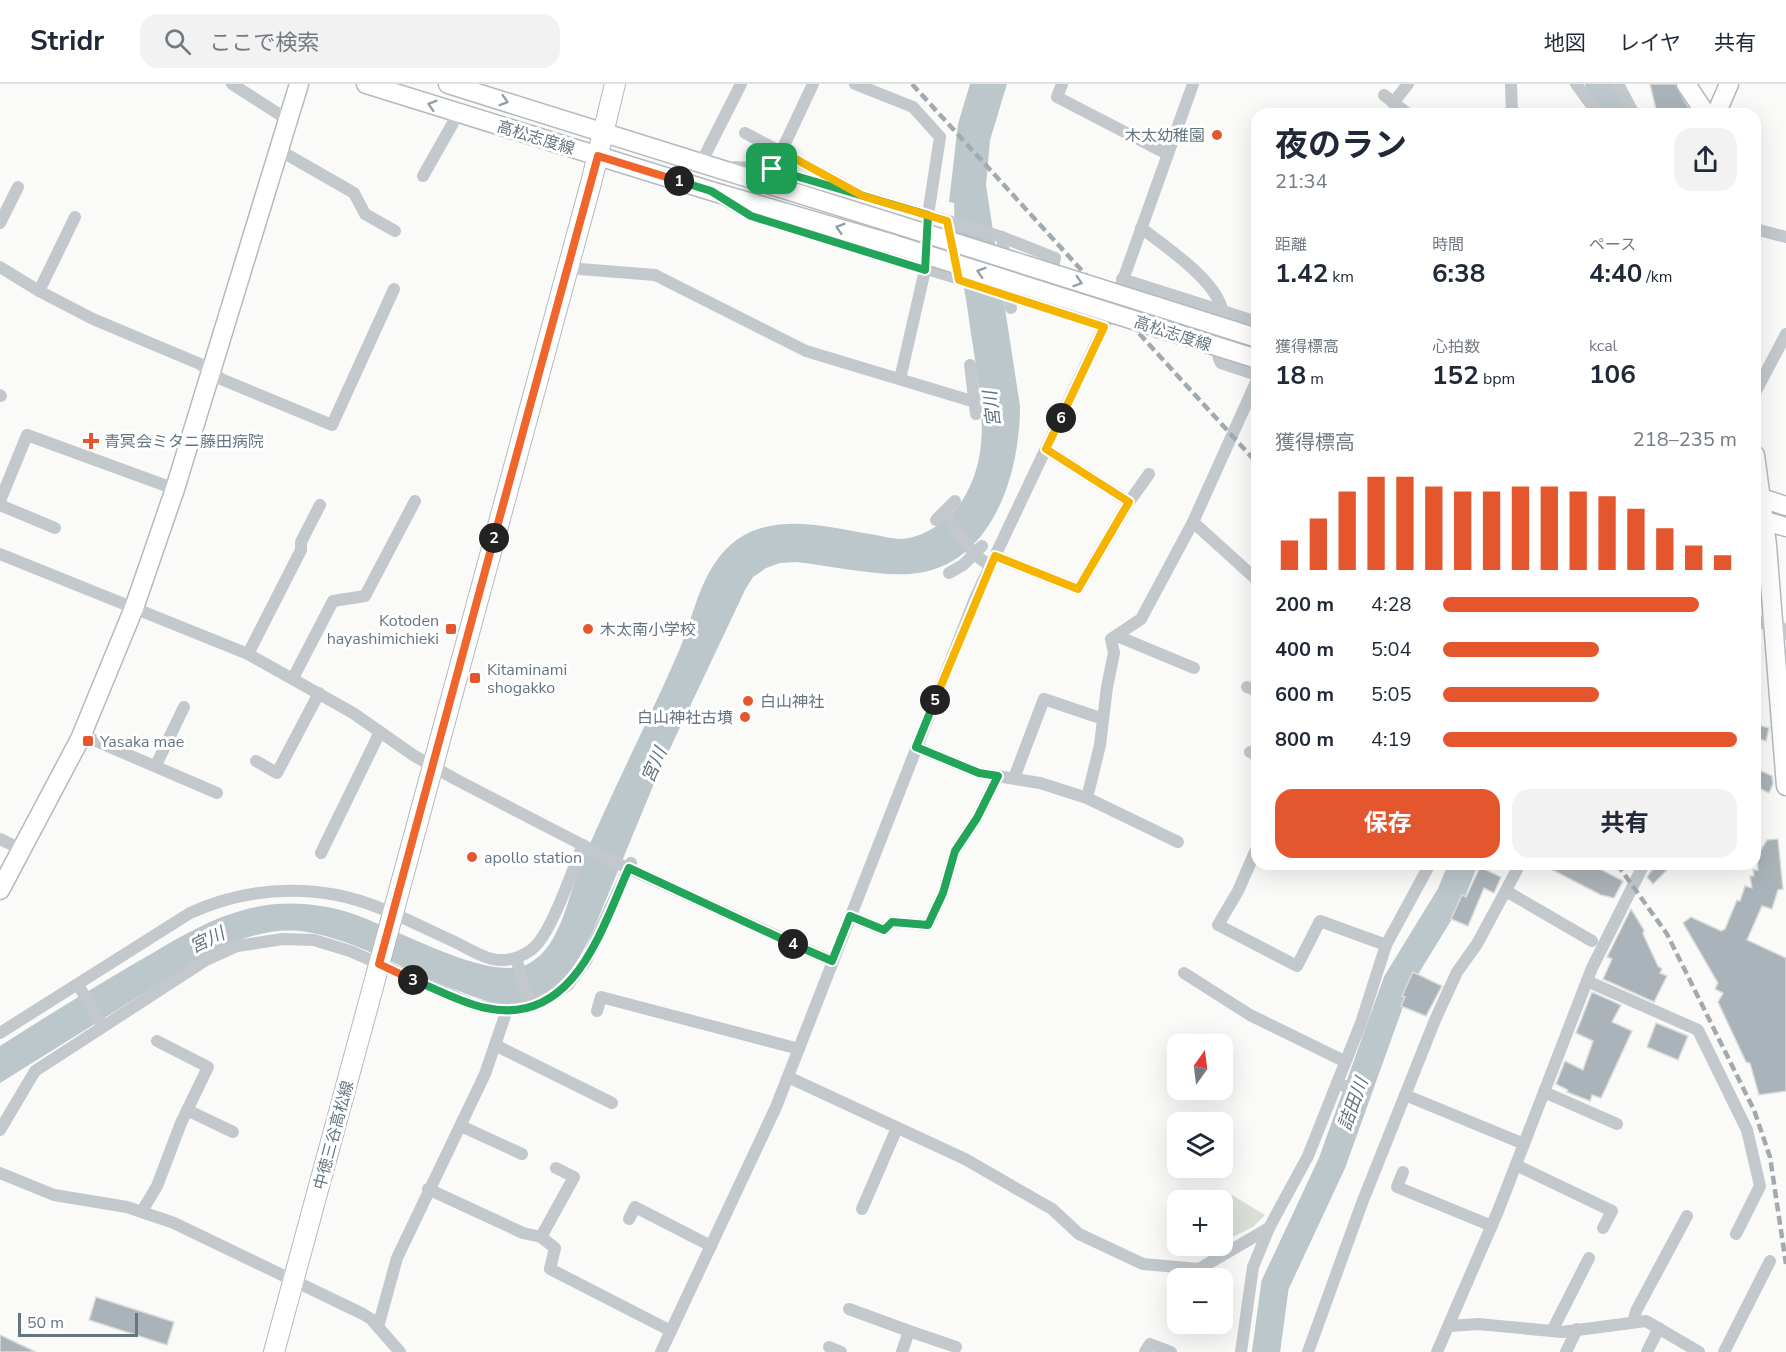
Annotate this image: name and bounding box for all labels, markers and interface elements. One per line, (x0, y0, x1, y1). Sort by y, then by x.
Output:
search box (140, 14, 560, 68)
text: Stridr (30, 22, 104, 60)
icon: search (161, 25, 194, 58)
text: ここで検索 (209, 28, 319, 58)
text: 地図 (1544, 29, 1586, 57)
text: レイヤ (1619, 29, 1681, 57)
text: 共有 (1714, 29, 1756, 57)
one-way arrow (498, 94, 509, 106)
one-way arrow (427, 100, 438, 112)
street label: 高松志度線 (494, 116, 577, 160)
text: 夜のラン (1275, 123, 1407, 168)
place label: 木太幼稚園 (1125, 125, 1205, 147)
marker: 木太幼稚園 (1210, 128, 1224, 142)
button: share (1674, 128, 1737, 191)
pin (746, 143, 797, 194)
icon: arrive (755, 152, 788, 185)
pin: 1 (664, 166, 694, 196)
text: 21:34 (1275, 168, 1328, 195)
text: 1 (674, 170, 684, 192)
one-way arrow (835, 223, 846, 236)
text: 距離 (1275, 234, 1307, 256)
text: 時間 (1432, 234, 1464, 256)
text: ペース (1589, 234, 1636, 256)
text: 1.42 (1275, 256, 1328, 291)
text: 6:38 (1432, 256, 1485, 291)
text: 4:40 (1589, 256, 1642, 291)
text: km (1328, 266, 1354, 288)
text: /km (1642, 266, 1673, 288)
one-way arrow (976, 267, 987, 279)
one-way arrow (1072, 275, 1083, 287)
street label: 高松志度線 (1131, 311, 1214, 357)
text: kcal (1589, 335, 1617, 357)
text: 獲得標高 (1275, 336, 1339, 358)
text: 心拍数 (1432, 336, 1480, 358)
text: 106 (1589, 357, 1636, 392)
text: 18 (1275, 358, 1306, 393)
text: 152 (1432, 358, 1479, 393)
text: m (1306, 368, 1324, 390)
text: bpm (1479, 368, 1515, 390)
water label: 宮川 (978, 388, 1006, 428)
pin: 6 (1046, 403, 1076, 433)
text: 6 (1056, 407, 1066, 429)
text: 218–235 m (1633, 426, 1737, 453)
text: 獲得標高 (1275, 429, 1355, 456)
place label: 青冥会ミタニ藤田病院 (104, 431, 264, 453)
marker: 青冥会ミタニ藤田病院 (82, 432, 100, 450)
pin: 2 (479, 523, 509, 553)
text: 2 (489, 527, 499, 549)
text: 200 m (1275, 591, 1334, 618)
text: 4:28 (1371, 591, 1412, 618)
place label: Kotoden hayashimichieki (327, 610, 439, 650)
place label: 木太南小学校 (600, 619, 696, 641)
marker: Kotoden hayashimichieki (444, 622, 458, 636)
marker: 木太南小学校 (581, 622, 595, 636)
text: 400 m (1275, 636, 1334, 663)
text: 5:04 (1371, 636, 1412, 663)
place label: Kitaminami shogakko (487, 659, 567, 699)
marker: Kitaminami shogakko (468, 671, 482, 685)
text: 600 m (1275, 681, 1334, 708)
text: 5:05 (1371, 681, 1412, 708)
pin: 5 (920, 685, 950, 715)
text: 5 (930, 689, 940, 711)
place label: 白山神社 (760, 691, 824, 713)
marker: 白山神社 (741, 694, 755, 708)
place label: 白山神社古墳 (637, 707, 733, 729)
marker: 白山神社古墳 (738, 710, 752, 724)
text: 800 m (1275, 726, 1334, 753)
text: 4:19 (1371, 726, 1412, 753)
place label: Yasaka mae (99, 731, 184, 753)
marker: Yasaka mae (81, 734, 95, 748)
water label: 宮川 (636, 742, 673, 786)
button: 保存 (1275, 789, 1500, 858)
button: 共有 (1512, 789, 1737, 858)
place label: apollo station (484, 847, 582, 869)
marker: apollo station (465, 850, 479, 864)
water label: 宮川 (186, 920, 230, 959)
pin: 4 (778, 929, 808, 959)
text: 4 (788, 933, 798, 955)
pin: 3 (398, 965, 428, 995)
text: 3 (408, 969, 418, 991)
north arrow (1167, 1034, 1233, 1100)
map controls (1167, 1034, 1233, 1334)
water label: 詰田川 (1332, 1073, 1374, 1133)
street label: 中徳三谷高松線 (309, 1078, 359, 1192)
button: layers (1167, 1112, 1233, 1178)
button: + (1167, 1190, 1233, 1256)
button: − (1167, 1268, 1233, 1334)
scale bar (18, 1310, 138, 1338)
text: 50 m (27, 1312, 64, 1334)

